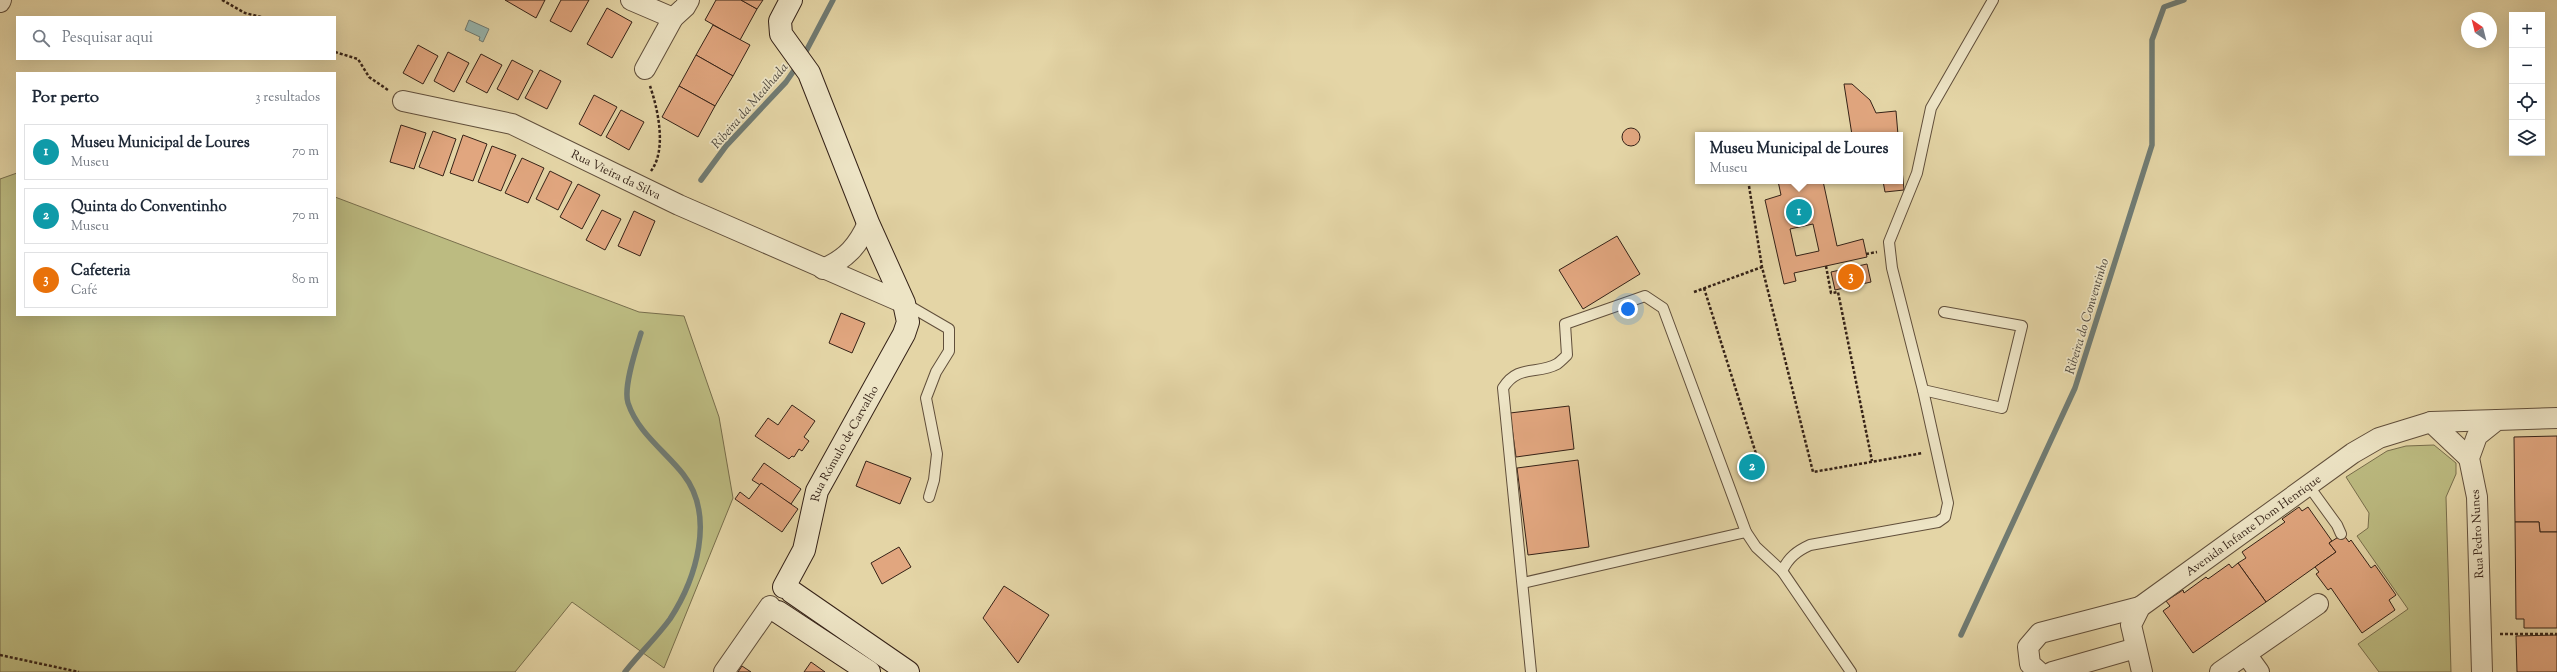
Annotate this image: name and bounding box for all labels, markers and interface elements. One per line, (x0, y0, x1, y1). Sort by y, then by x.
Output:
north arrow (2461, 12, 2497, 48)
map controls (2509, 12, 2545, 156)
button: + (2509, 12, 2545, 48)
search box (16, 16, 336, 60)
icon: search (30, 27, 52, 49)
text: Pesquisar aqui (62, 28, 153, 49)
button: − (2509, 48, 2545, 84)
water label: Ribeira da Mealhada (708, 59, 793, 153)
button: locate (2509, 84, 2545, 120)
text: Por perto (32, 86, 99, 110)
text: 3 resultados (255, 89, 320, 107)
button: layers (2509, 120, 2545, 156)
popup (1695, 132, 1903, 184)
text: Museu Municipal de Loures (71, 133, 250, 154)
text: Museu Municipal de Loures (1710, 139, 1888, 160)
text: 1 (44, 143, 48, 161)
text: 70 m (292, 143, 319, 161)
street label: Rua Vieira da Silva (568, 146, 664, 205)
text: Museu (71, 154, 109, 172)
text: Museu (1710, 160, 1748, 178)
text: Quinta do Conventinho (71, 197, 227, 218)
pin: 1 (1786, 197, 1812, 227)
text: 2 (43, 207, 49, 225)
text: 70 m (292, 207, 319, 225)
text: Museu (71, 218, 109, 236)
water label: Ribeira do Conventinho (2062, 256, 2114, 377)
text: Cafeteria (71, 261, 131, 282)
pin: 3 (1838, 262, 1864, 292)
text: 3 (43, 271, 49, 289)
text: 80 m (292, 271, 319, 289)
text: Café (71, 282, 98, 300)
your location (1618, 299, 1638, 319)
street label: Rua Rómulo de Carvalho (807, 382, 884, 503)
pin: 2 (1739, 452, 1765, 482)
street label: Avenida Infante Dom Henrique (2182, 471, 2326, 581)
street label: Rua Pedro Nunes (2467, 489, 2489, 579)

